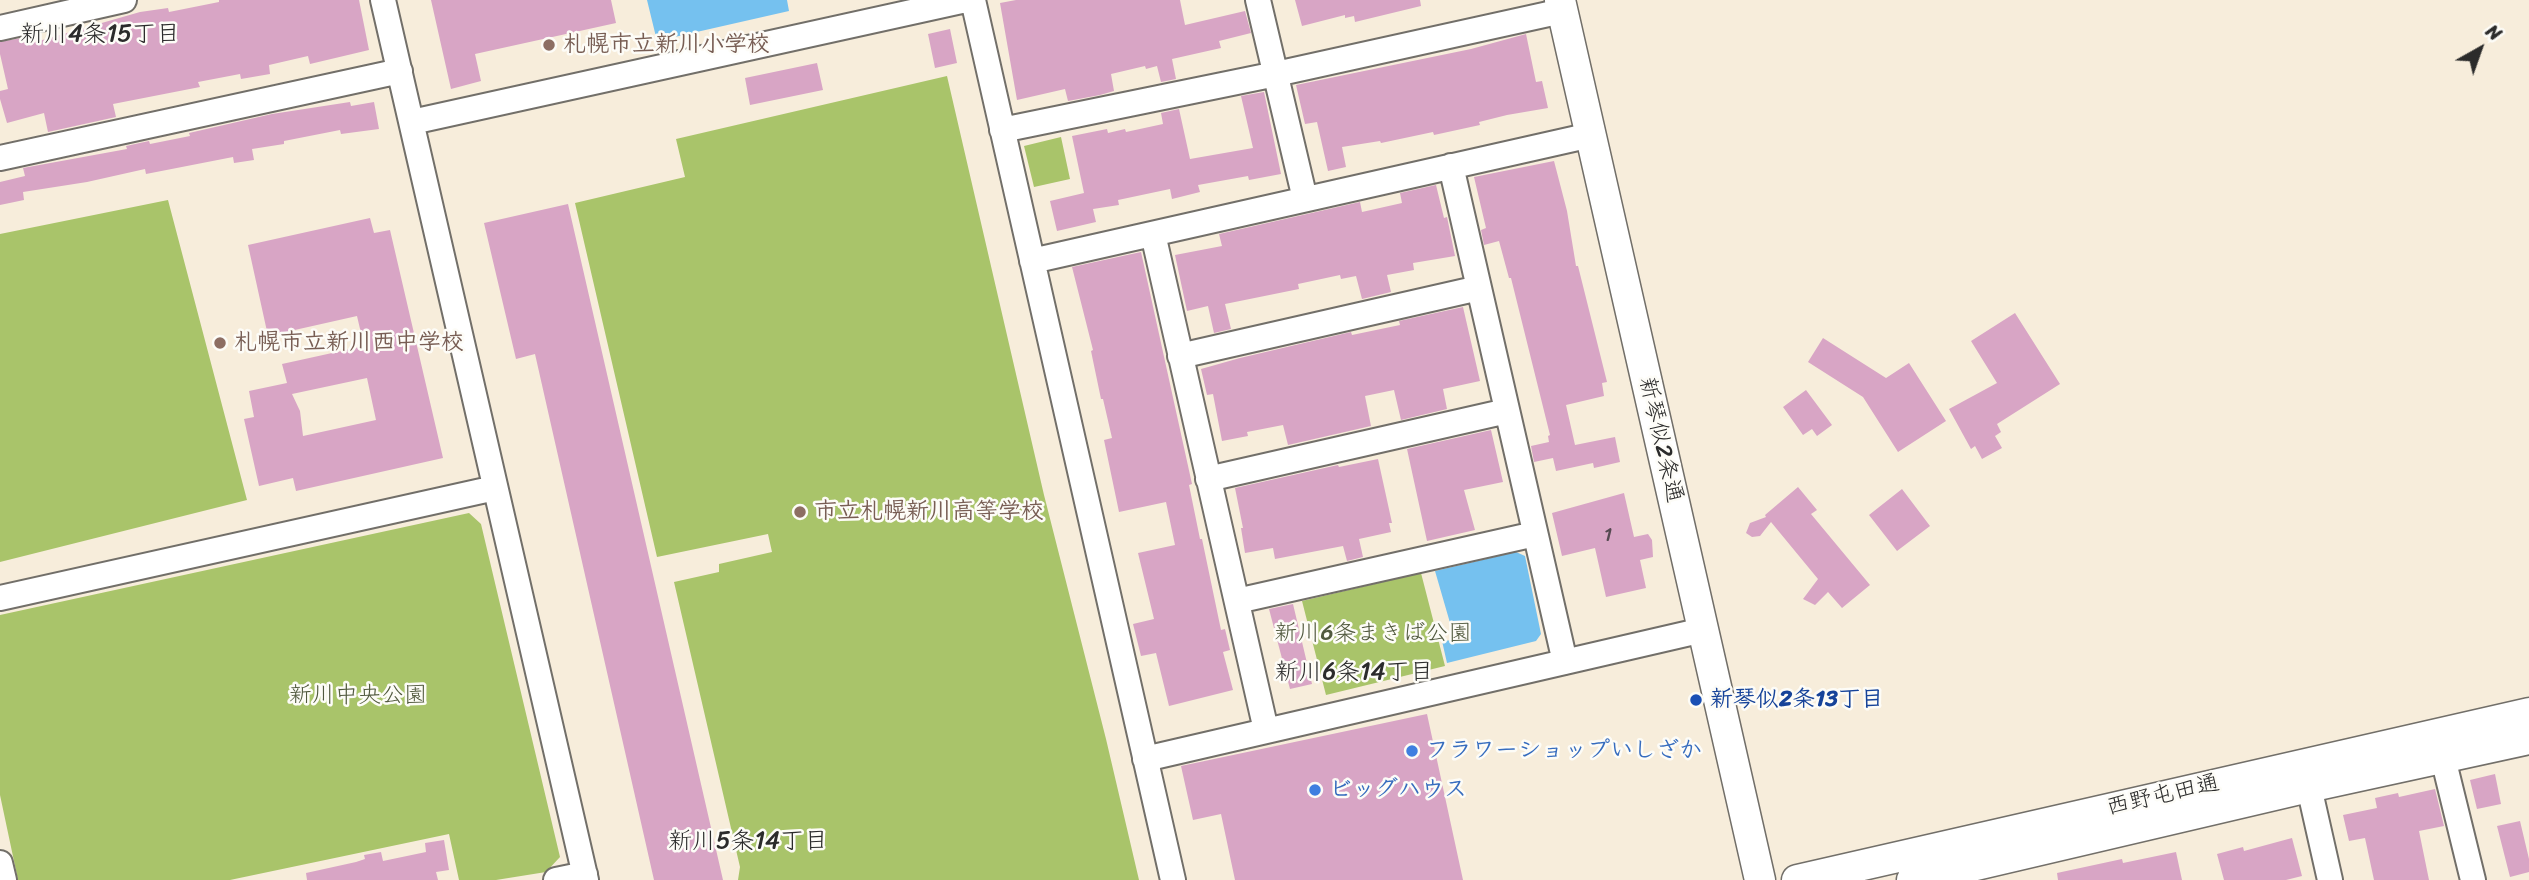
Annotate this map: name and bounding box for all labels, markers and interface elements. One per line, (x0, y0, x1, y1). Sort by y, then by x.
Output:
north arrow (2445, 14, 2515, 84)
text: N (2478, 16, 2509, 49)
district label: 新川4条15丁目 (20, 21, 180, 49)
place label: 札幌市立新川小学校 (563, 31, 770, 59)
marker: 札幌市立新川小学校 (541, 37, 557, 53)
place label: 札幌市立新川西中学校 (234, 329, 464, 357)
marker: 札幌市立新川西中学校 (212, 335, 228, 351)
street label: 新琴似2条通 (1632, 374, 1688, 506)
place label: 市立札幌新川高等学校 (814, 498, 1044, 526)
marker: 市立札幌新川高等学校 (792, 504, 808, 520)
house number: 1 (1604, 525, 1612, 547)
park label: 新川6条まきば公園 (1274, 620, 1472, 648)
district label: 新川6条14丁目 (1275, 659, 1433, 687)
park label: 新川中央公園 (289, 682, 427, 710)
place label: 新琴似2条13丁目 (1710, 686, 1884, 714)
marker: 新琴似2条13丁目 (1688, 692, 1704, 708)
place label: フラワーショップいしざか (1426, 737, 1702, 765)
marker: フラワーショップいしざか (1404, 743, 1420, 759)
street label: 西野屯田通 (2104, 770, 2222, 822)
place label: ビッグハウス (1329, 776, 1467, 804)
marker: ビッグハウス (1307, 782, 1323, 798)
district label: 新川5条14丁目 (668, 828, 828, 856)

